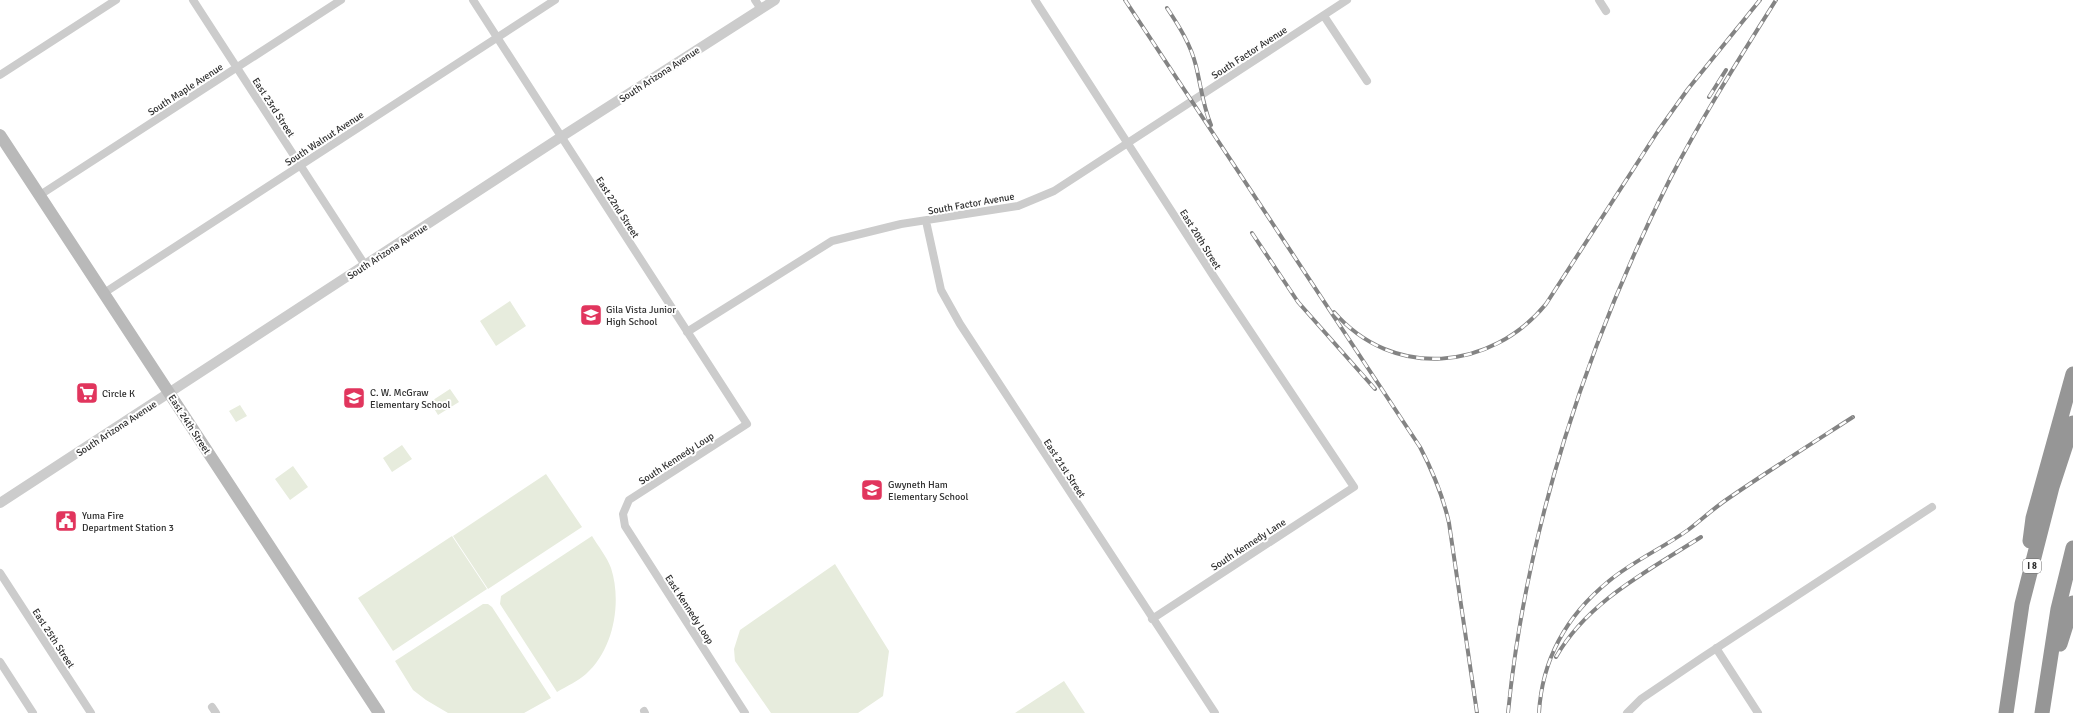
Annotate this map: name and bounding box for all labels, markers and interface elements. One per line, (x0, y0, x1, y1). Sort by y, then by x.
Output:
street label: South Factor Avenue (1209, 24, 1290, 82)
street label: South Arizona Avenue (617, 44, 702, 105)
street label: South Maple Avenue (146, 61, 225, 119)
street label: East 23rd Street (249, 75, 297, 140)
street label: South Walnut Avenue (283, 109, 366, 169)
street label: East 22nd Street (593, 175, 642, 241)
street label: South Factor Avenue (927, 190, 1015, 218)
street label: East 20th Street (1177, 207, 1224, 272)
street label: South Arizona Avenue (345, 221, 430, 282)
school or university icon: Gila Vista Junior High School (578, 302, 604, 328)
place label: Gila Vista Junior High School (606, 304, 676, 328)
supermarket icon: Circle K (74, 380, 100, 406)
school or university icon: C. W. McGraw Elementary School (341, 385, 367, 411)
place label: C. W. McGraw Elementary School (370, 387, 450, 411)
place label: Circle K (102, 388, 135, 400)
street label: East 24th Street (165, 392, 213, 457)
street label: South Arizona Avenue (74, 398, 159, 459)
street label: South Kennedy Loup (637, 430, 716, 488)
street label: East 21st Street (1041, 437, 1088, 501)
school or university icon: Gwyneth Ham Elementary School (859, 477, 885, 503)
place label: Gwyneth Ham Elementary School (888, 479, 968, 503)
public building icon: Yuma Fire Department Station 3 (53, 508, 79, 534)
place label: Yuma Fire Department Station 3 (82, 510, 174, 534)
street label: South Kennedy Lane (1209, 516, 1288, 574)
road number: I 8 (2023, 559, 2041, 573)
street label: East Kennedy Loop (662, 573, 716, 646)
street label: East 25th Street (29, 606, 77, 671)

